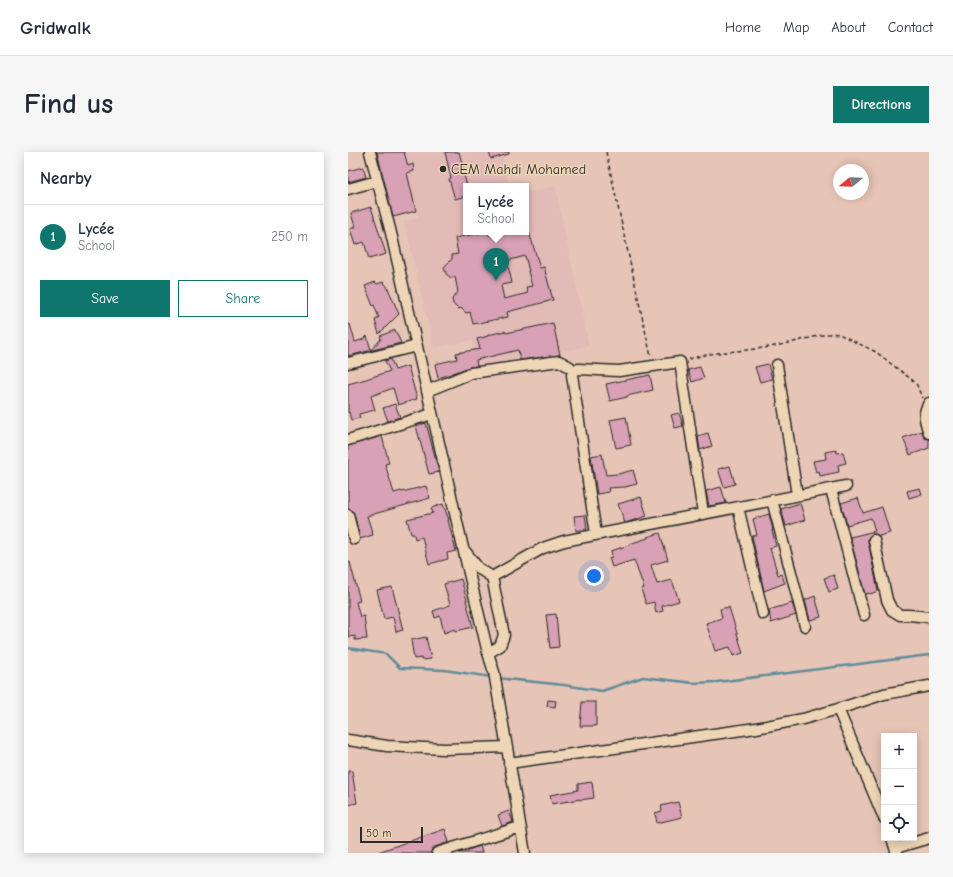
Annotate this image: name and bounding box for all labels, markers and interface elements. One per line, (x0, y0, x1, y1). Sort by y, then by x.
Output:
text: Gridwalk (20, 17, 91, 39)
text: Home (725, 19, 761, 36)
text: Map (783, 19, 809, 36)
text: About (831, 19, 866, 36)
text: Contact (888, 19, 933, 36)
button: Directions (833, 86, 929, 123)
text: Find us (24, 88, 113, 120)
place label: CEM Mahdi Mohamed (451, 161, 586, 178)
marker: CEM Mahdi Mohamed (438, 164, 448, 174)
north arrow (833, 164, 869, 200)
text: Nearby (40, 169, 91, 188)
popup (463, 183, 529, 235)
text: Lycée (477, 193, 514, 211)
text: School (477, 211, 515, 226)
text: Lycée (78, 220, 114, 238)
text: 1 (50, 229, 56, 244)
text: 250 m (271, 229, 308, 244)
text: School (78, 238, 115, 253)
pin: 1 (483, 248, 509, 281)
button: Save (40, 280, 170, 317)
button: Share (178, 280, 308, 317)
your location (584, 566, 604, 586)
map controls (881, 733, 917, 841)
button: + (881, 733, 917, 769)
button: − (881, 769, 917, 805)
button: locate (881, 805, 917, 841)
scale bar (360, 825, 423, 844)
text: 50 m (366, 827, 391, 840)

